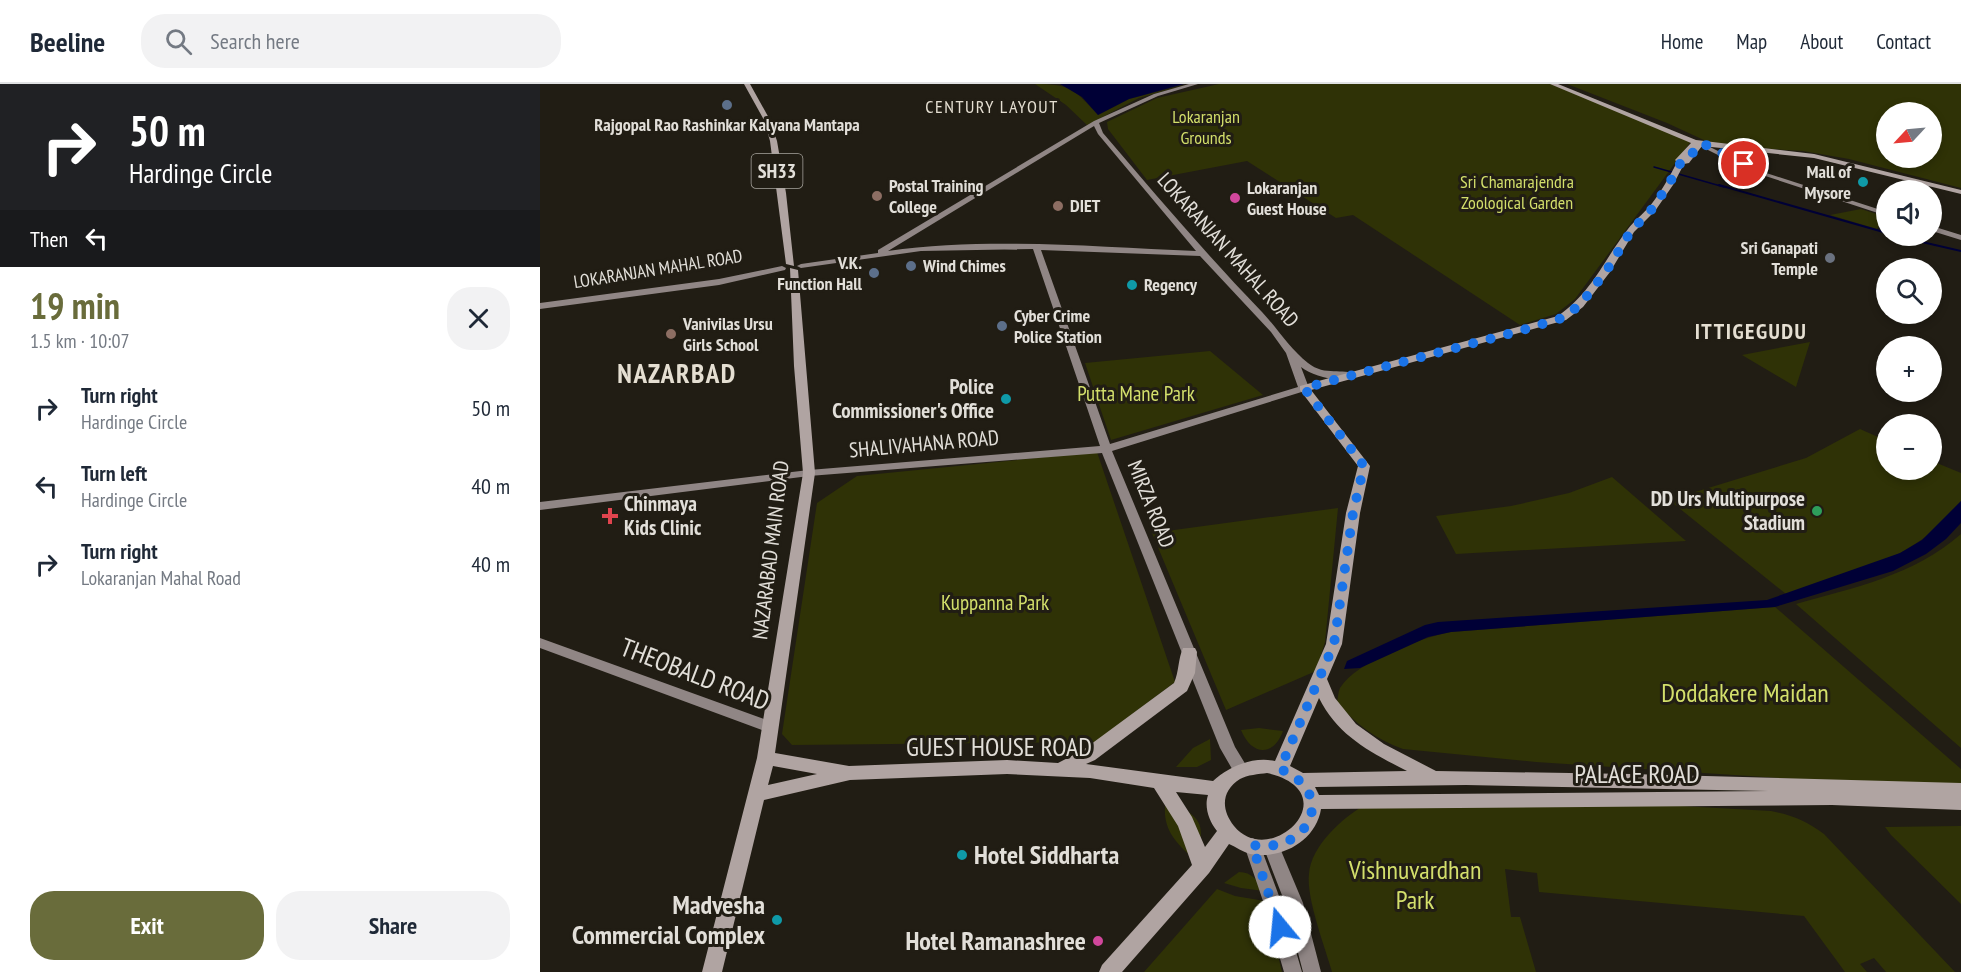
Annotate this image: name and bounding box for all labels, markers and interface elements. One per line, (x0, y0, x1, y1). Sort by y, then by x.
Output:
search box (141, 14, 561, 68)
text: Beeline (30, 23, 105, 60)
icon: search (162, 25, 195, 58)
text: Search here (210, 27, 300, 55)
text: Home (1661, 28, 1703, 55)
text: Map (1736, 28, 1767, 55)
text: About (1800, 28, 1843, 55)
text: Contact (1876, 28, 1931, 55)
district label: CENTURY LAYOUT (925, 95, 1059, 118)
marker: Rajgopal Rao Rashinkar Kalyana Mantapa (720, 98, 734, 112)
north arrow (1876, 102, 1942, 168)
map controls (1876, 102, 1942, 480)
text: 50 m (129, 103, 206, 158)
park label: Lokaranjan Grounds (1172, 105, 1240, 149)
icon: right (30, 108, 108, 186)
place label: Rajgopal Rao Rashinkar Kalyana Mantapa (594, 113, 860, 136)
pin (1718, 138, 1769, 189)
icon: arrive (1727, 147, 1760, 180)
road number: SH33 (752, 154, 802, 188)
text: Hardinge Circle (129, 156, 272, 190)
place label: Mall of Mysore (1805, 160, 1852, 204)
street label: LOKARANJAN MAHAL ROAD (1152, 167, 1305, 333)
park label: Sri Chamarajendra Zoological Garden (1460, 170, 1574, 214)
place label: Postal Training College (889, 174, 984, 218)
marker: Mall of Mysore (1856, 175, 1870, 189)
place label: Lokaranjan Guest House (1247, 176, 1327, 220)
button: sound (1876, 180, 1942, 246)
marker: Postal Training College (870, 189, 884, 203)
marker: Lokaranjan Guest House (1228, 191, 1242, 205)
place label: DIET (1070, 194, 1101, 217)
marker: DIET (1051, 199, 1065, 213)
icon: left (80, 222, 113, 255)
text: Then (30, 225, 68, 253)
place label: Sri Ganapati Temple (1741, 236, 1818, 280)
street label: LOKARANJAN MAHAL ROAD (572, 244, 744, 293)
place label: V.K. Function Hall (777, 251, 863, 295)
marker: Sri Ganapati Temple (1823, 251, 1837, 265)
place label: Wind Chimes (922, 254, 1006, 277)
button: search (1876, 258, 1942, 324)
marker: Wind Chimes (904, 259, 918, 273)
marker: V.K. Function Hall (867, 266, 881, 280)
place label: Regency (1144, 273, 1198, 296)
marker: Regency (1125, 278, 1139, 292)
text: 19 min (30, 282, 120, 329)
button: close (447, 287, 510, 350)
place label: Cyber Crime Police Station (1014, 304, 1102, 348)
place label: Vanivilas Ursu Girls School (682, 312, 773, 356)
district label: ITTIGEGUDU (1695, 317, 1807, 345)
marker: Cyber Crime Police Station (995, 319, 1009, 333)
marker: Vanivilas Ursu Girls School (664, 327, 678, 341)
text: 1.5 km · 10:07 (30, 328, 129, 354)
button: + (1876, 336, 1942, 402)
district label: NAZARBAD (617, 356, 737, 390)
place label: Police Commissioner's Office (832, 373, 994, 424)
park label: Putta Mane Park (1077, 380, 1195, 407)
text: Turn right (81, 381, 158, 409)
icon: right (30, 392, 63, 425)
marker: Police Commissioner's Office (999, 392, 1013, 406)
text: 50 m (471, 394, 510, 422)
text: Hardinge Circle (81, 409, 187, 435)
button: − (1876, 414, 1942, 480)
street label: SHALIVAHANA ROAD (848, 424, 1000, 464)
street label: MIRZA ROAD (1122, 456, 1181, 552)
text: Turn left (81, 459, 147, 487)
street label: NAZARABAD MAIN ROAD (746, 459, 795, 641)
icon: left (30, 470, 63, 503)
text: 40 m (471, 472, 510, 500)
place label: DD Urs Multipurpose Stadium (1651, 485, 1805, 536)
text: Hardinge Circle (81, 487, 187, 513)
place label: Chinmaya Kids Clinic (624, 490, 702, 541)
marker: DD Urs Multipurpose Stadium (1810, 504, 1824, 518)
marker: Chinmaya Kids Clinic (601, 507, 619, 525)
text: Turn right (81, 537, 158, 565)
icon: right (30, 548, 63, 581)
text: 40 m (471, 550, 510, 578)
text: Lokaranjan Mahal Road (81, 565, 241, 591)
park label: Kuppanna Park (941, 589, 1049, 616)
street label: THEOBALD ROAD (616, 630, 774, 717)
park label: Doddakere Maidan (1661, 676, 1829, 709)
street label: GUEST HOUSE ROAD (906, 730, 1092, 763)
street label: PALACE ROAD (1574, 757, 1700, 790)
place label: Hotel Siddharta (974, 838, 1119, 871)
marker: Hotel Siddharta (955, 848, 969, 862)
park label: Vishnuvardhan Park (1348, 853, 1481, 916)
place label: Madvesha Commercial Complex (572, 888, 766, 951)
button: Exit (30, 891, 264, 960)
button: Share (276, 891, 510, 960)
position arrow (1248, 895, 1312, 959)
marker: Madvesha Commercial Complex (770, 913, 784, 927)
place label: Hotel Ramanashree (905, 924, 1086, 957)
marker: Hotel Ramanashree (1091, 934, 1105, 948)

